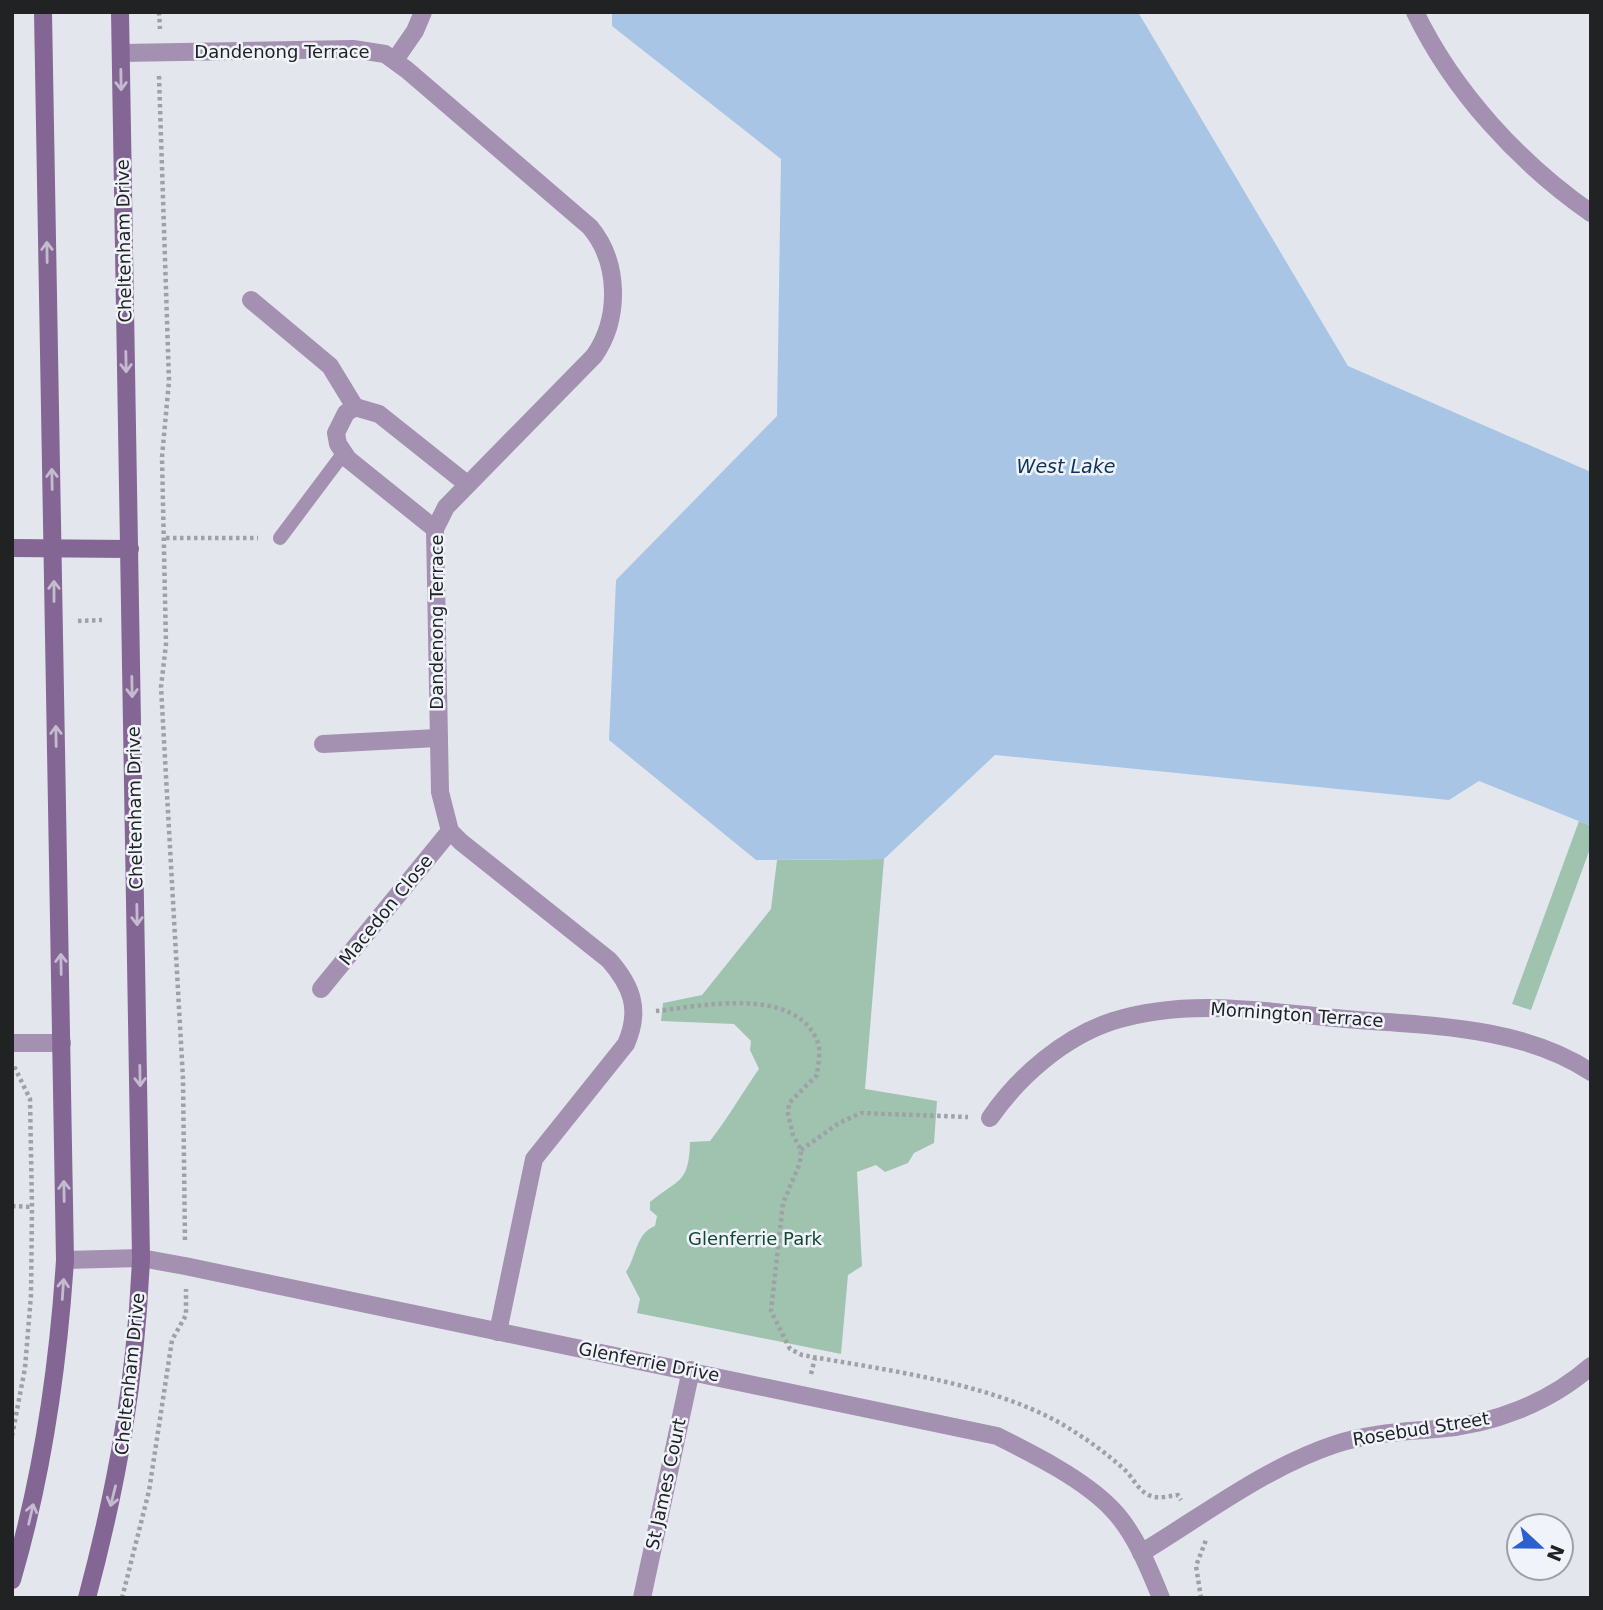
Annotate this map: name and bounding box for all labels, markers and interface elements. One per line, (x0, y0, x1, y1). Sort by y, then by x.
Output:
street label: Dandenong Terrace (194, 41, 370, 62)
one-way arrow (115, 69, 128, 92)
street label: Cheltenham Drive (112, 159, 135, 323)
one-way arrow (40, 241, 54, 264)
one-way arrow (119, 350, 133, 373)
water label: West Lake (1017, 455, 1115, 477)
one-way arrow (45, 468, 59, 491)
street label: Dandenong Terrace (426, 534, 447, 710)
one-way arrow (47, 580, 61, 603)
one-way arrow (125, 676, 139, 699)
one-way arrow (49, 725, 63, 748)
street label: Cheltenham Drive (123, 726, 146, 890)
street label: Macedon Close (335, 850, 437, 969)
one-way arrow (130, 903, 144, 926)
one-way arrow (54, 953, 67, 976)
street label: Mornington Terrace (1210, 998, 1384, 1031)
one-way arrow (133, 1064, 147, 1087)
one-way arrow (57, 1180, 71, 1203)
park label: Glenferrie Park (688, 1228, 823, 1249)
one-way arrow (57, 1278, 70, 1301)
street label: Cheltenham Drive (111, 1292, 148, 1456)
street label: Glenferrie Drive (577, 1338, 721, 1385)
street label: Rosebud Street (1351, 1407, 1491, 1450)
street label: St James Court (641, 1416, 690, 1551)
one-way arrow (106, 1484, 119, 1507)
one-way arrow (25, 1503, 38, 1526)
north arrow (1505, 1512, 1575, 1582)
text: N (1543, 1542, 1569, 1565)

